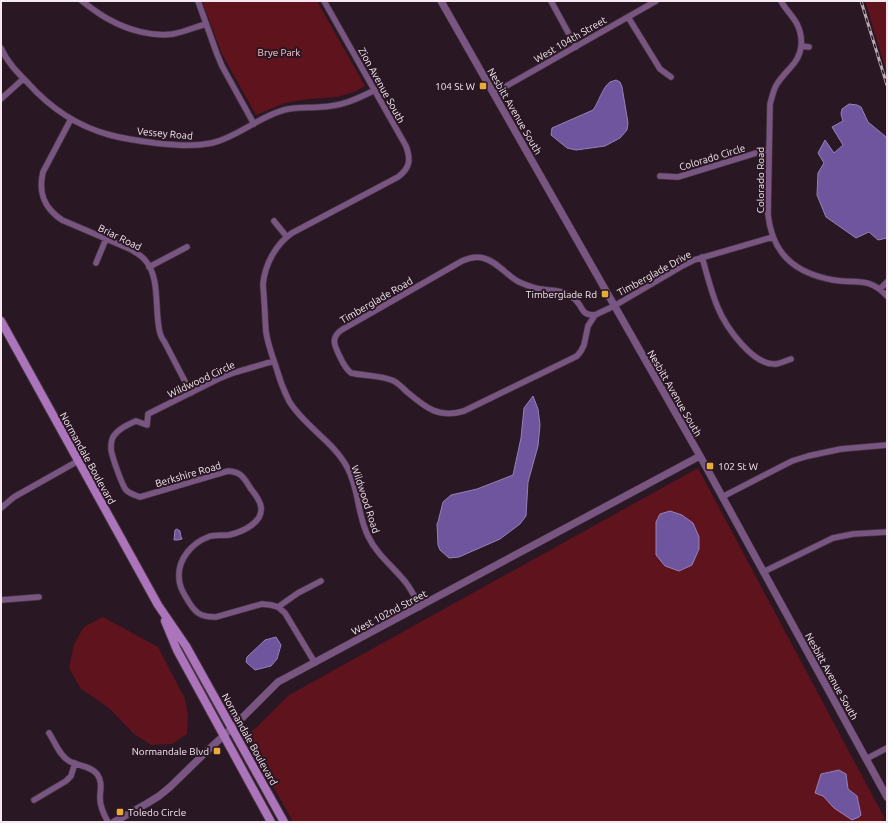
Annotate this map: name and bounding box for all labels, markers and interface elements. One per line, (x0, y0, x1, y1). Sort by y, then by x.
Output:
street label: West 104th Street (532, 14, 609, 65)
street label: Zion Avenue South (356, 46, 407, 125)
park label: Brye Park (258, 47, 300, 58)
street label: Nesbitt Avenue South (485, 66, 544, 156)
place label: 104 St W (435, 81, 475, 92)
marker: 104 St W (478, 81, 488, 91)
street label: Vessey Road (137, 126, 193, 141)
street label: Colorado Circle (678, 142, 747, 173)
street label: Colorado Road (755, 147, 766, 213)
street label: Briar Road (96, 222, 143, 253)
street label: Timberglade Drive (615, 249, 693, 298)
street label: Timberglade Road (338, 275, 415, 326)
place label: Timberglade Rd (526, 289, 597, 300)
marker: Timberglade Rd (600, 289, 610, 299)
street label: Nesbitt Avenue South (645, 348, 704, 438)
street label: Wildwood Circle (166, 359, 237, 400)
street label: Normandale Boulevard (58, 410, 118, 506)
street label: Berkshire Road (154, 460, 222, 489)
marker: 102 St W (705, 461, 715, 471)
place label: 102 St W (718, 461, 758, 472)
street label: Wildwood Road (349, 464, 382, 535)
street label: West 102nd Street (350, 588, 429, 637)
street label: Nesbitt Avenue South (803, 631, 860, 722)
street label: Normandale Boulevard (220, 691, 280, 787)
place label: Normandale Blvd (132, 746, 209, 757)
marker: Normandale Blvd (212, 746, 222, 756)
marker: Toledo Circle (115, 807, 125, 817)
place label: Toledo Circle (128, 807, 186, 818)

